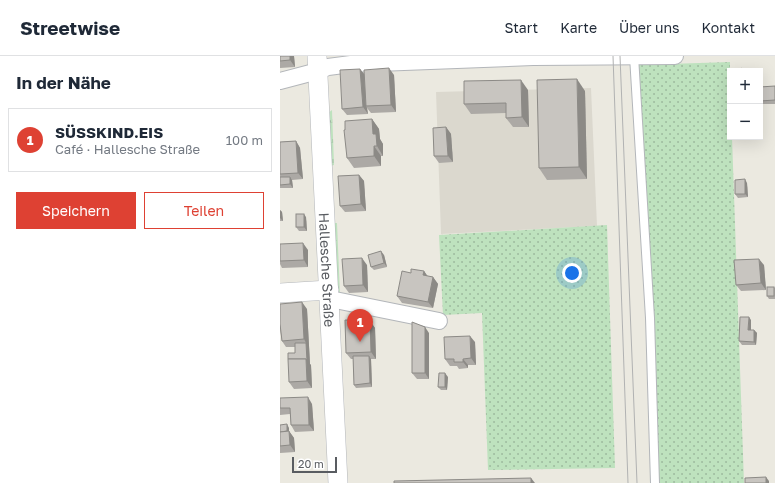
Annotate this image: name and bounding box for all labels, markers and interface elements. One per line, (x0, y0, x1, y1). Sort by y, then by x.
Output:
text: Streetwise (20, 16, 120, 39)
text: Start (505, 19, 538, 36)
text: Karte (560, 19, 597, 36)
text: Über uns (619, 19, 679, 36)
text: Kontakt (701, 19, 755, 36)
map controls (727, 68, 763, 140)
button: + (727, 68, 763, 104)
text: In der Nähe (16, 72, 111, 93)
button: − (727, 104, 763, 140)
text: SÜSSKIND.EIS (55, 123, 163, 141)
text: 1 (27, 132, 33, 148)
text: 100 m (226, 132, 263, 148)
text: Café · Hallesche Straße (55, 141, 200, 157)
button: Speichern (16, 192, 136, 229)
button: Teilen (144, 192, 264, 229)
street label: Hallesche Straße (316, 212, 339, 327)
your location (562, 263, 582, 283)
pin: 1 (347, 309, 373, 342)
scale bar (292, 455, 337, 474)
text: 20 m (298, 457, 324, 470)

